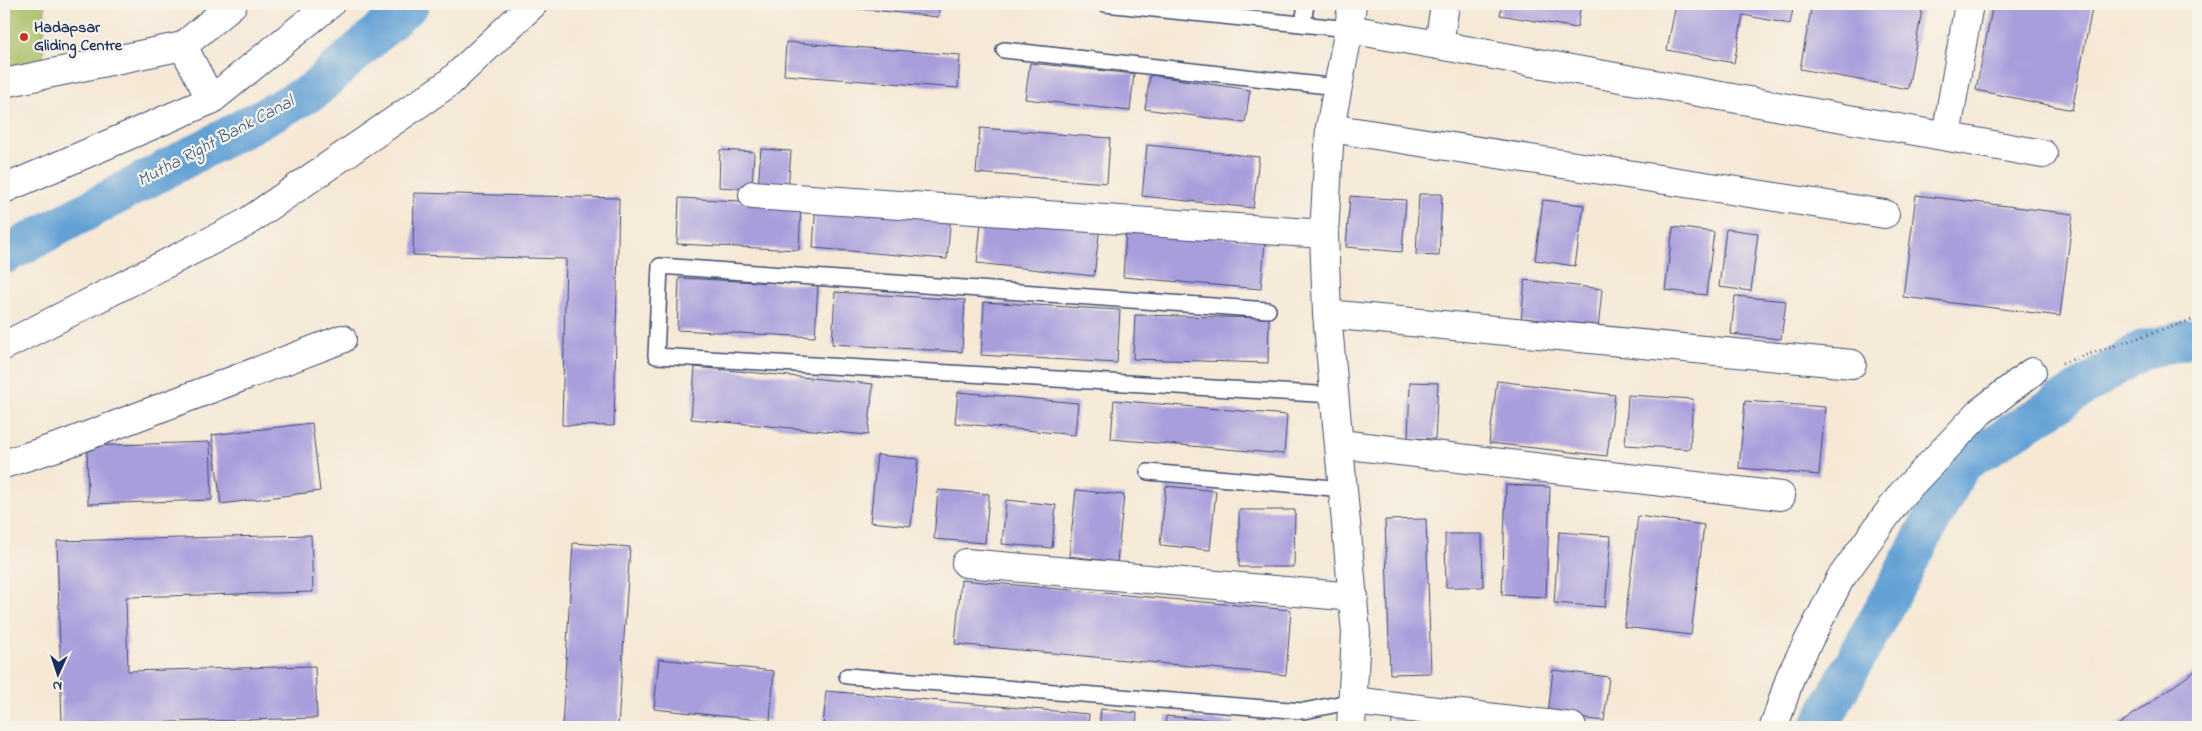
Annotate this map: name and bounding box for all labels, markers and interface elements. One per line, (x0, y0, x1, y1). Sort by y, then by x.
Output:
place label: Hadapsar Gliding Centre (34, 16, 123, 59)
marker: Hadapsar Gliding Centre (18, 31, 30, 43)
water label: Mutha Right Bank Canal (133, 89, 301, 194)
north arrow (32, 648, 82, 698)
text: N (52, 675, 63, 696)

